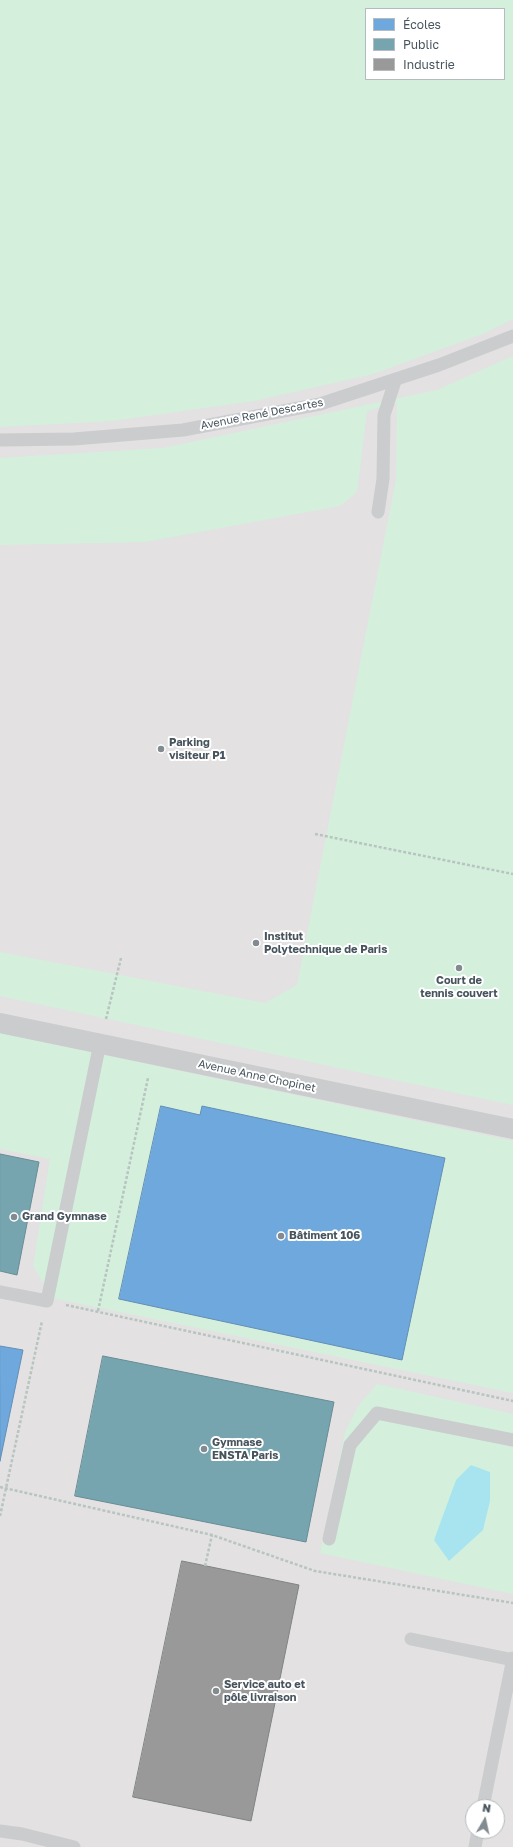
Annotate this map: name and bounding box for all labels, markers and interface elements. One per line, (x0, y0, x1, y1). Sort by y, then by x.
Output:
legend (365, 8, 505, 80)
text: Écoles (403, 17, 441, 32)
text: Public (403, 37, 439, 52)
text: Industrie (403, 57, 455, 72)
street label: Avenue René Descartes (200, 396, 324, 432)
place label: Parking visiteur P1 (169, 736, 225, 762)
marker: Parking visiteur P1 (156, 744, 166, 754)
place label: Institut Polytechnique de Paris (264, 930, 387, 956)
marker: Institut Polytechnique de Paris (251, 938, 261, 948)
marker: Court de tennis couvert (454, 963, 464, 973)
place label: Court de tennis couvert (420, 974, 498, 1000)
street label: Avenue Anne Chopinet (197, 1057, 317, 1095)
place label: Grand Gymnase (22, 1210, 107, 1224)
marker: Grand Gymnase (9, 1212, 19, 1222)
place label: Bâtiment 106 (289, 1229, 360, 1243)
marker: Bâtiment 106 (276, 1231, 286, 1241)
place label: Gymnase ENSTA Paris (212, 1436, 278, 1462)
marker: Gymnase ENSTA Paris (199, 1444, 209, 1454)
place label: Service auto et pôle livraison (224, 1678, 305, 1704)
marker: Service auto et pôle livraison (211, 1686, 221, 1696)
north arrow (465, 1799, 505, 1839)
text: N (482, 1801, 492, 1815)

